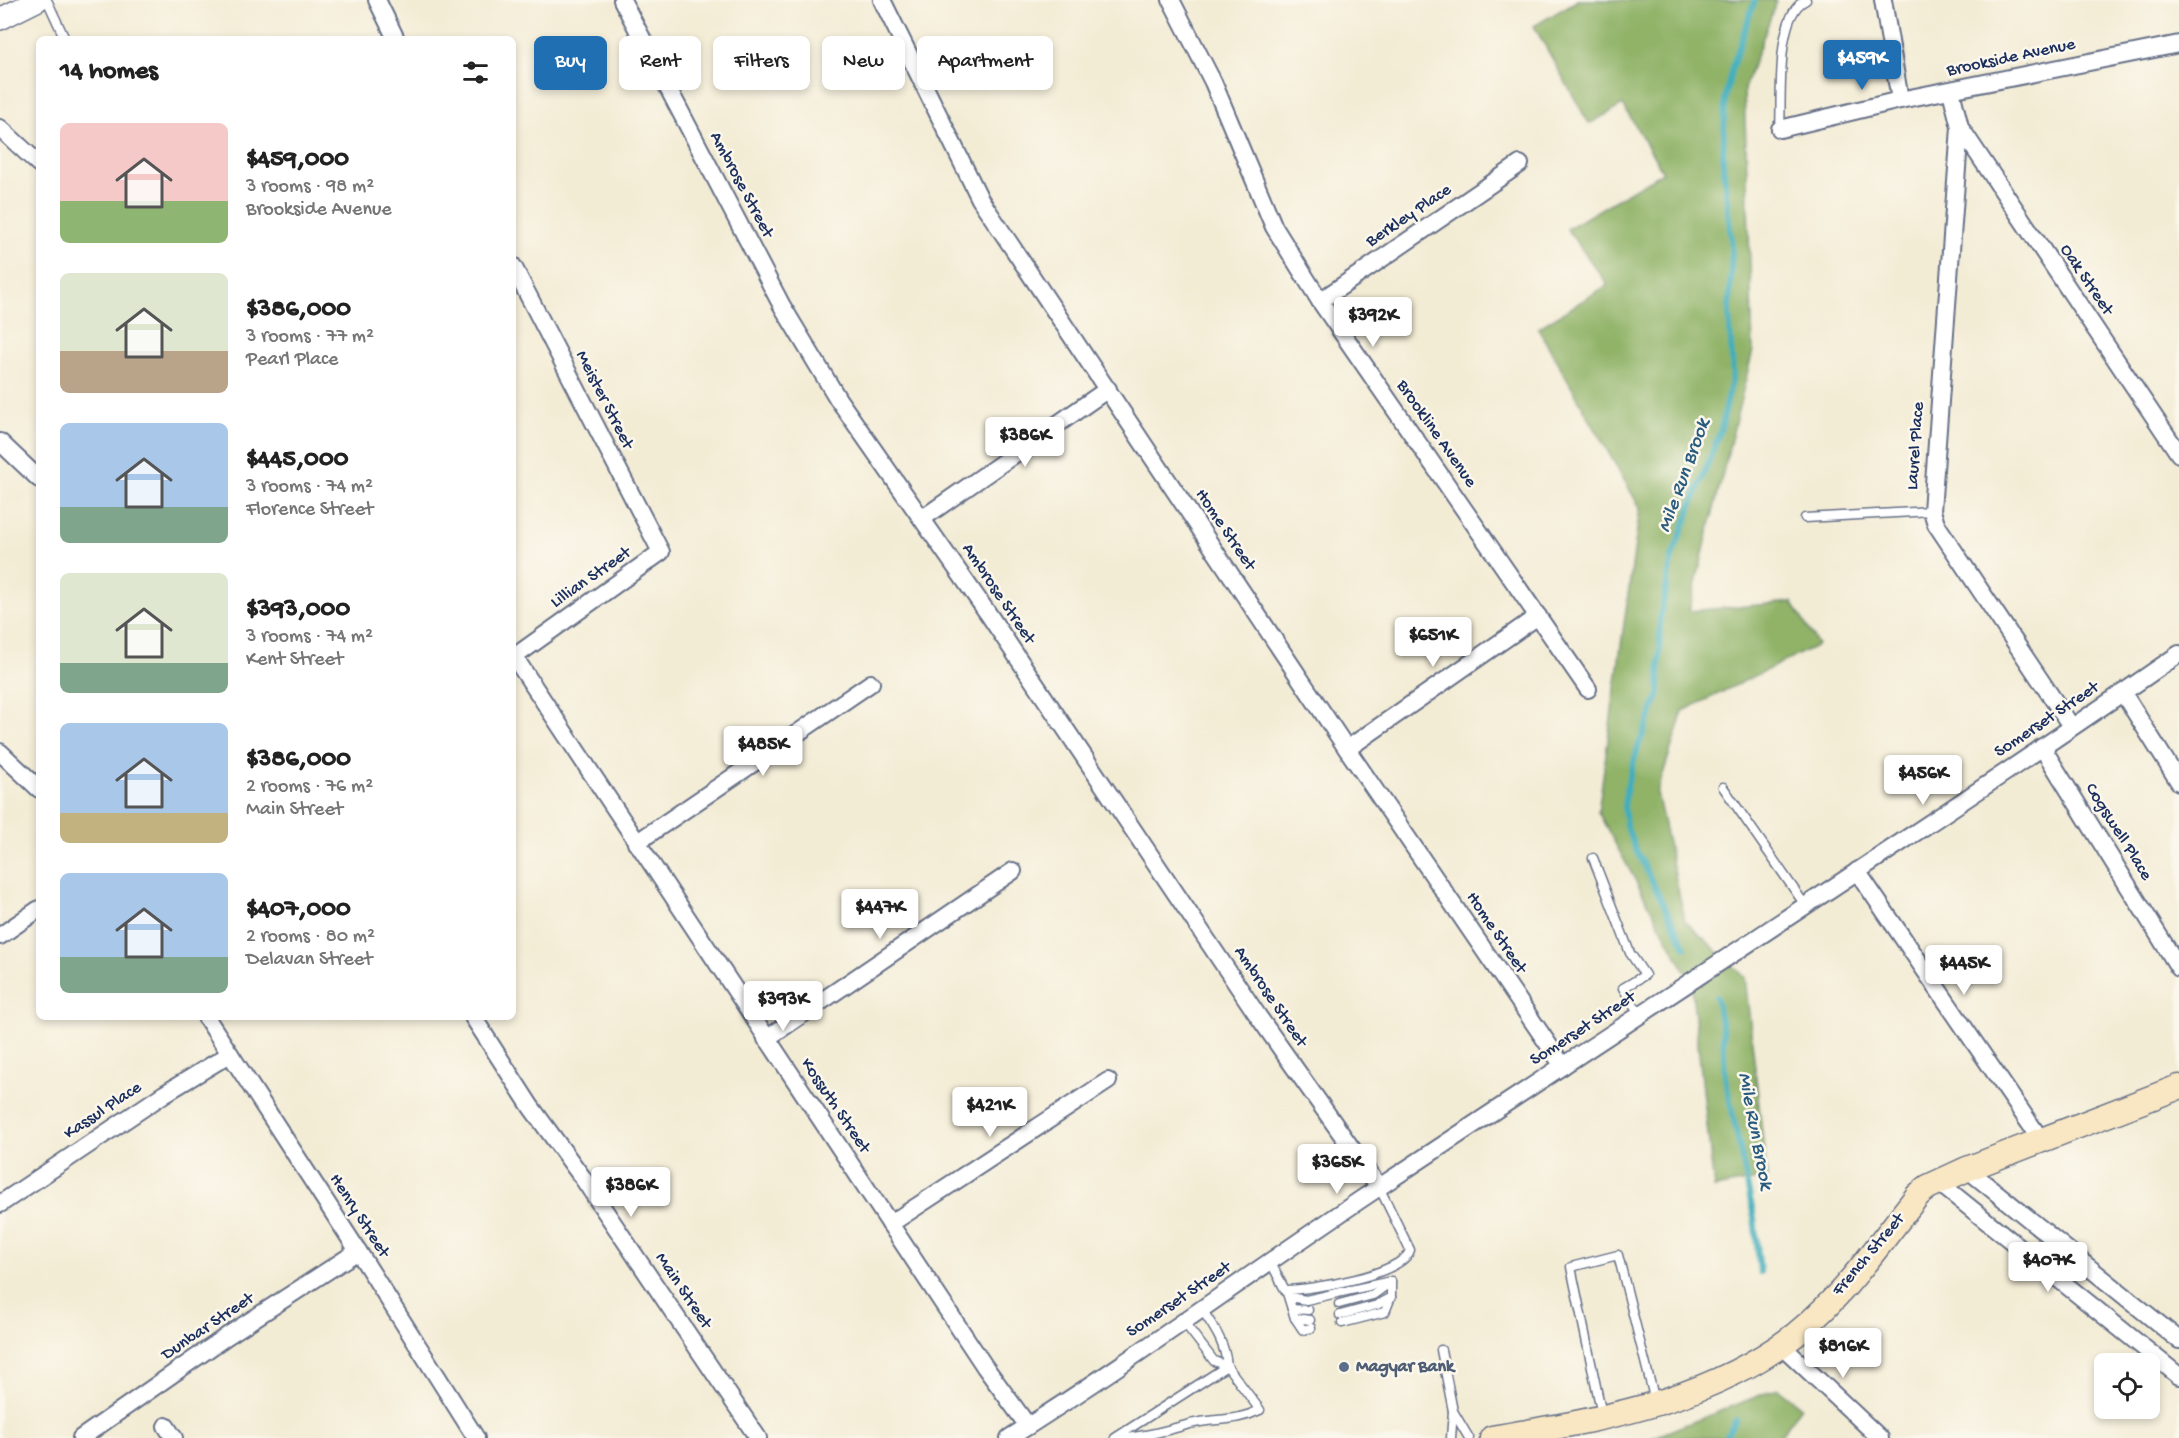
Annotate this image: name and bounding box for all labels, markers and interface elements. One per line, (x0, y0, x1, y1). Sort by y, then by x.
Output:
street label: Brookside Avenue (1944, 34, 2078, 82)
chip: Buy (534, 36, 607, 90)
chip: Rent (619, 36, 701, 90)
chip: Filters (713, 36, 810, 90)
chip: New (822, 36, 905, 90)
chip: Apartment (917, 36, 1053, 90)
pin: $459K (1820, 40, 1904, 91)
text: $459K (1837, 48, 1887, 71)
icon: filters (459, 56, 492, 89)
text: 14 homes (60, 57, 158, 88)
street label: Ambrose Street (704, 129, 778, 243)
text: $459,000 (246, 145, 349, 176)
icon: home (108, 147, 180, 219)
text: 3 rooms · 98 m² (246, 176, 374, 199)
street label: Berkley Place (1361, 179, 1456, 253)
text: Brookside Avenue (246, 199, 392, 222)
street label: Oak Street (2055, 241, 2118, 321)
text: $386,000 (246, 295, 351, 326)
icon: home (108, 297, 180, 369)
pin: $392K (1331, 297, 1415, 348)
text: $392K (1348, 305, 1398, 328)
text: 3 rooms · 77 m² (246, 326, 374, 349)
street label: Meister Street (570, 347, 639, 454)
text: Pearl Place (246, 349, 338, 372)
street label: Brookline Avenue (1391, 375, 1481, 492)
street label: Laurel Place (1902, 401, 1930, 491)
water label: Mile Run Brook (1654, 414, 1717, 536)
pin: $386K (983, 417, 1067, 468)
text: $386K (999, 425, 1051, 448)
text: $445,000 (246, 445, 348, 476)
icon: home (108, 447, 180, 519)
text: 3 rooms · 74 m² (246, 476, 373, 499)
street label: Home Street (1190, 485, 1261, 576)
text: Florence Street (246, 499, 373, 522)
street label: Ambrose Street (957, 540, 1040, 650)
street label: Lillian Street (547, 542, 637, 613)
text: $393,000 (246, 595, 350, 626)
icon: home (108, 597, 180, 669)
pin: $651K (1391, 617, 1475, 668)
text: $651K (1409, 625, 1457, 648)
text: 3 rooms · 74 m² (246, 626, 373, 649)
text: Kent Street (246, 649, 343, 672)
street label: Somerset Street (1991, 676, 2105, 763)
pin: $485K (721, 726, 805, 777)
text: $485K (738, 734, 788, 757)
text: $386,000 (246, 745, 351, 776)
icon: home (108, 747, 180, 819)
pin: $456K (1881, 755, 1965, 806)
text: $456K (1898, 763, 1948, 786)
text: 2 rooms · 76 m² (246, 776, 373, 799)
street label: Cogswell Place (2080, 779, 2157, 885)
text: Main Street (246, 799, 343, 822)
street label: Home Street (1461, 888, 1532, 979)
pin: $447K (838, 889, 922, 940)
text: $407,000 (246, 895, 351, 926)
icon: home (108, 897, 180, 969)
text: $447K (855, 897, 905, 920)
text: 2 rooms · 80 m² (246, 926, 375, 949)
street label: Ambrose Street (1229, 943, 1312, 1053)
pin: $445K (1922, 945, 2006, 996)
text: Delavan Street (246, 949, 372, 972)
text: $445K (1939, 953, 1989, 976)
pin: $393K (741, 981, 825, 1032)
street label: Somerset Street (1526, 986, 1641, 1071)
text: $393K (758, 989, 808, 1012)
street label: Kossuth Street (795, 1054, 875, 1159)
water label: Mile Run Brook (1731, 1071, 1777, 1194)
street label: Kassul Place (60, 1077, 146, 1145)
pin: $421K (948, 1087, 1032, 1138)
text: $421K (966, 1095, 1014, 1118)
pin: $365K (1295, 1144, 1379, 1195)
text: $365K (1311, 1152, 1363, 1175)
pin: $386K (589, 1167, 673, 1218)
street label: Henry Street (324, 1170, 395, 1263)
text: $386K (605, 1175, 657, 1198)
street label: French Street (1828, 1208, 1911, 1301)
pin: $407K (2006, 1242, 2090, 1293)
street label: Main Street (650, 1249, 717, 1334)
text: $407K (2022, 1250, 2074, 1273)
street label: Somerset Street (1123, 1256, 1237, 1343)
street label: Dunbar Street (157, 1287, 260, 1366)
pin: $816K (1801, 1328, 1885, 1379)
text: $816K (1818, 1336, 1868, 1359)
map controls (2094, 1353, 2160, 1419)
button: locate (2094, 1353, 2160, 1419)
place label: Magyar Bank (1356, 1357, 1456, 1378)
marker: Magyar Bank (1337, 1360, 1351, 1374)

